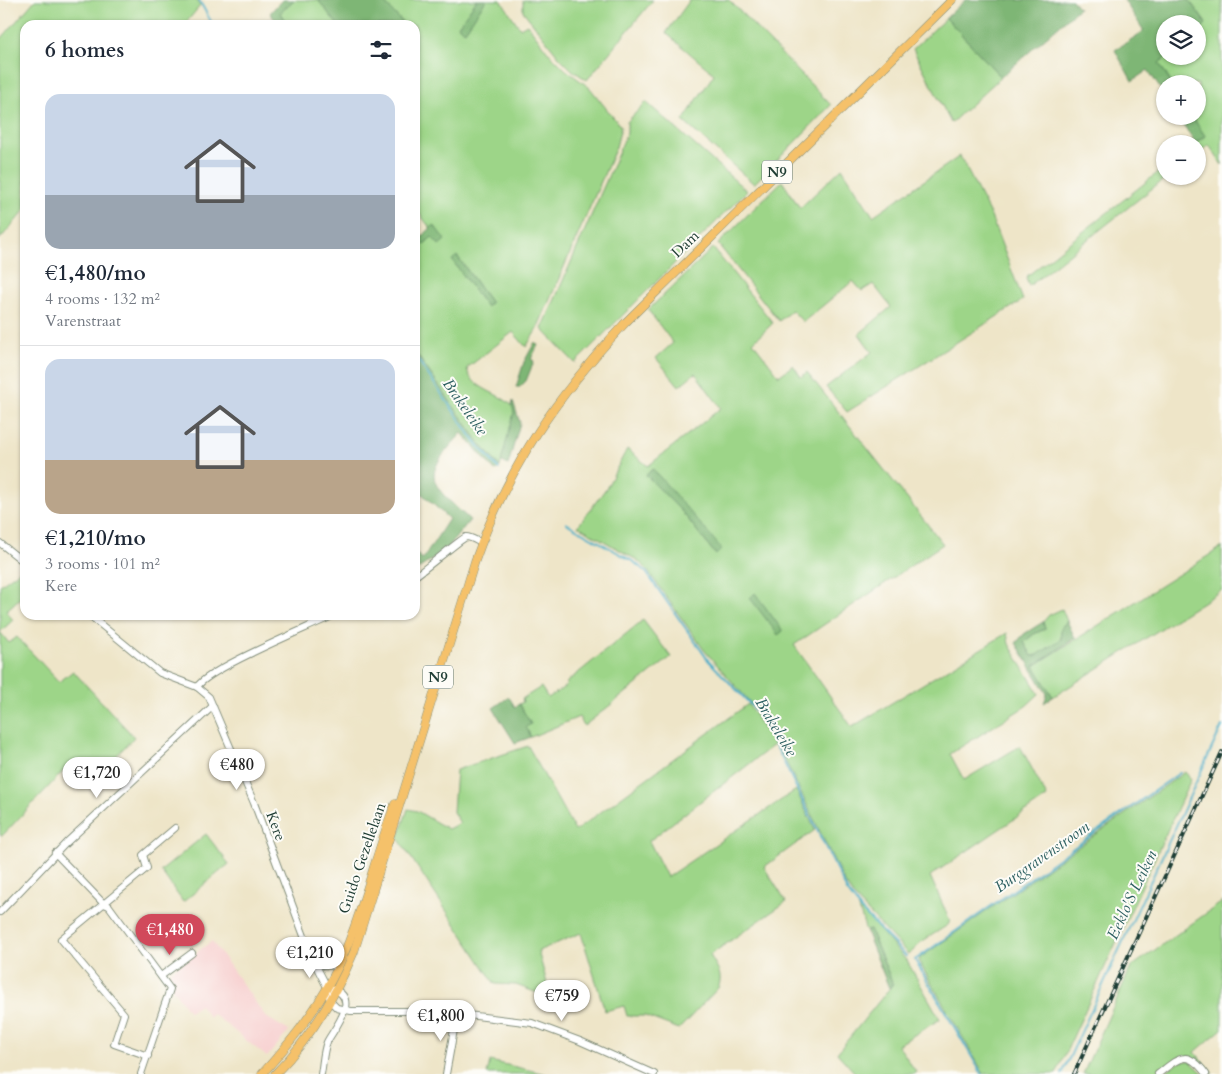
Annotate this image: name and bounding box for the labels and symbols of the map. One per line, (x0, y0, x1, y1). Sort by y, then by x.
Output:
road number: N9 (762, 160, 792, 183)
street label: Dam (667, 226, 703, 262)
water label: Brakeleike (437, 374, 493, 441)
road number: N9 (423, 666, 453, 689)
water label: Brakeleike (750, 693, 803, 761)
pin: €480 (207, 748, 267, 791)
pin: €1,720 (56, 756, 138, 799)
street label: Guido Gezellelaan (334, 799, 391, 916)
street label: Kere (261, 808, 291, 844)
water label: Burggravenstroom (990, 816, 1094, 898)
water label: Eeklo'S Leiken (1102, 847, 1162, 943)
pin: €1,480 (129, 914, 211, 956)
pin: €1,210 (269, 936, 351, 979)
pin: €759 (532, 980, 592, 1022)
pin: €1,800 (400, 1000, 482, 1042)

